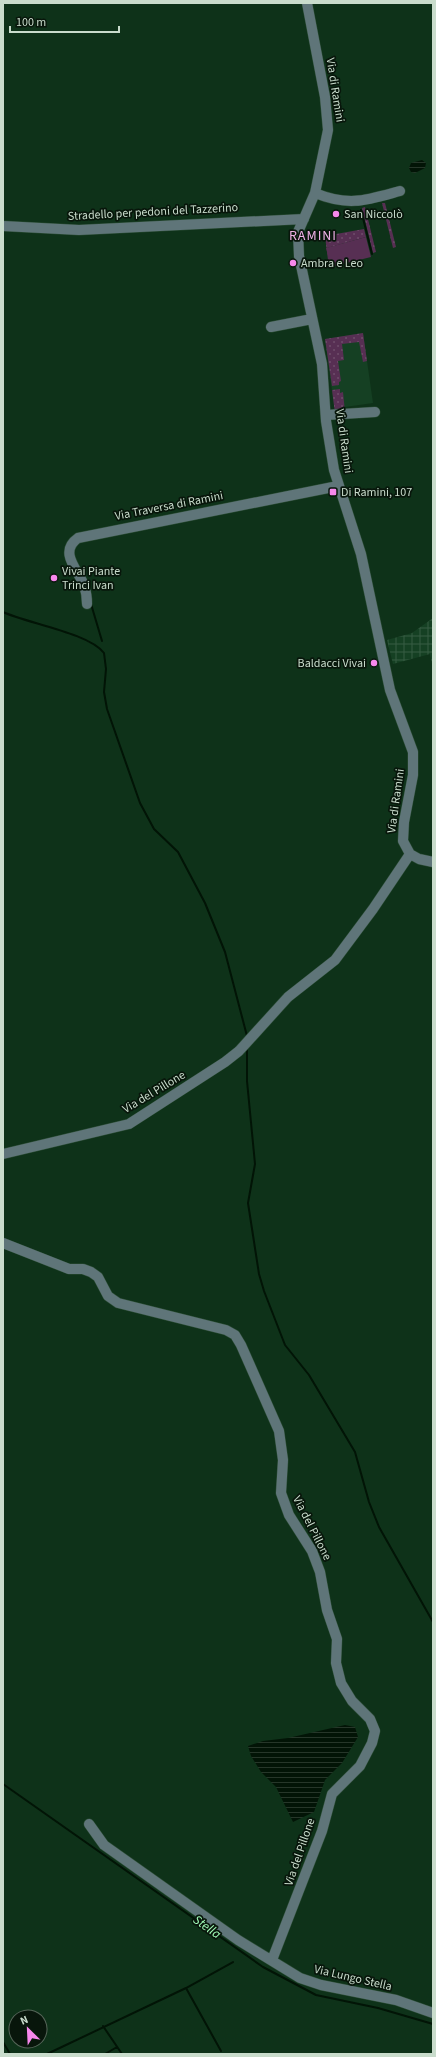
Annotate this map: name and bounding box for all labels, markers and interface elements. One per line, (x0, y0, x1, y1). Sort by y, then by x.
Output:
scale bar (10, 8, 119, 34)
text: 100 m (16, 14, 46, 31)
street label: Via di Ramini (322, 57, 348, 123)
street label: Stradello per pedoni del Tazzerino (67, 199, 239, 225)
place label: San Niccolò (344, 206, 403, 223)
marker: San Niccolò (331, 209, 341, 219)
district label: RAMINI (289, 226, 337, 246)
place label: Ambra e Leo (301, 255, 363, 272)
marker: Ambra e Leo (288, 258, 298, 268)
street label: Via di Ramini (331, 408, 357, 474)
place label: Di Ramini, 107 (341, 484, 412, 501)
street label: Via Traversa di Ramini (114, 487, 225, 525)
marker: Di Ramini, 107 (328, 487, 338, 497)
place label: Vivai Piante Trinci Ivan (62, 563, 120, 594)
marker: Vivai Piante Trinci Ivan (49, 573, 59, 583)
place label: Baldacci Vivai (298, 655, 366, 672)
marker: Baldacci Vivai (369, 658, 379, 668)
street label: Via di Ramini (383, 768, 409, 834)
street label: Via del Pillone (119, 1067, 189, 1117)
street label: Via del Pillone (288, 1493, 336, 1563)
street label: Via del Pillone (280, 1816, 320, 1888)
water label: Stella (189, 1911, 225, 1943)
street label: Via Lungo Stella (312, 1961, 394, 1995)
north arrow (8, 2009, 48, 2049)
text: N (18, 2012, 31, 2029)

